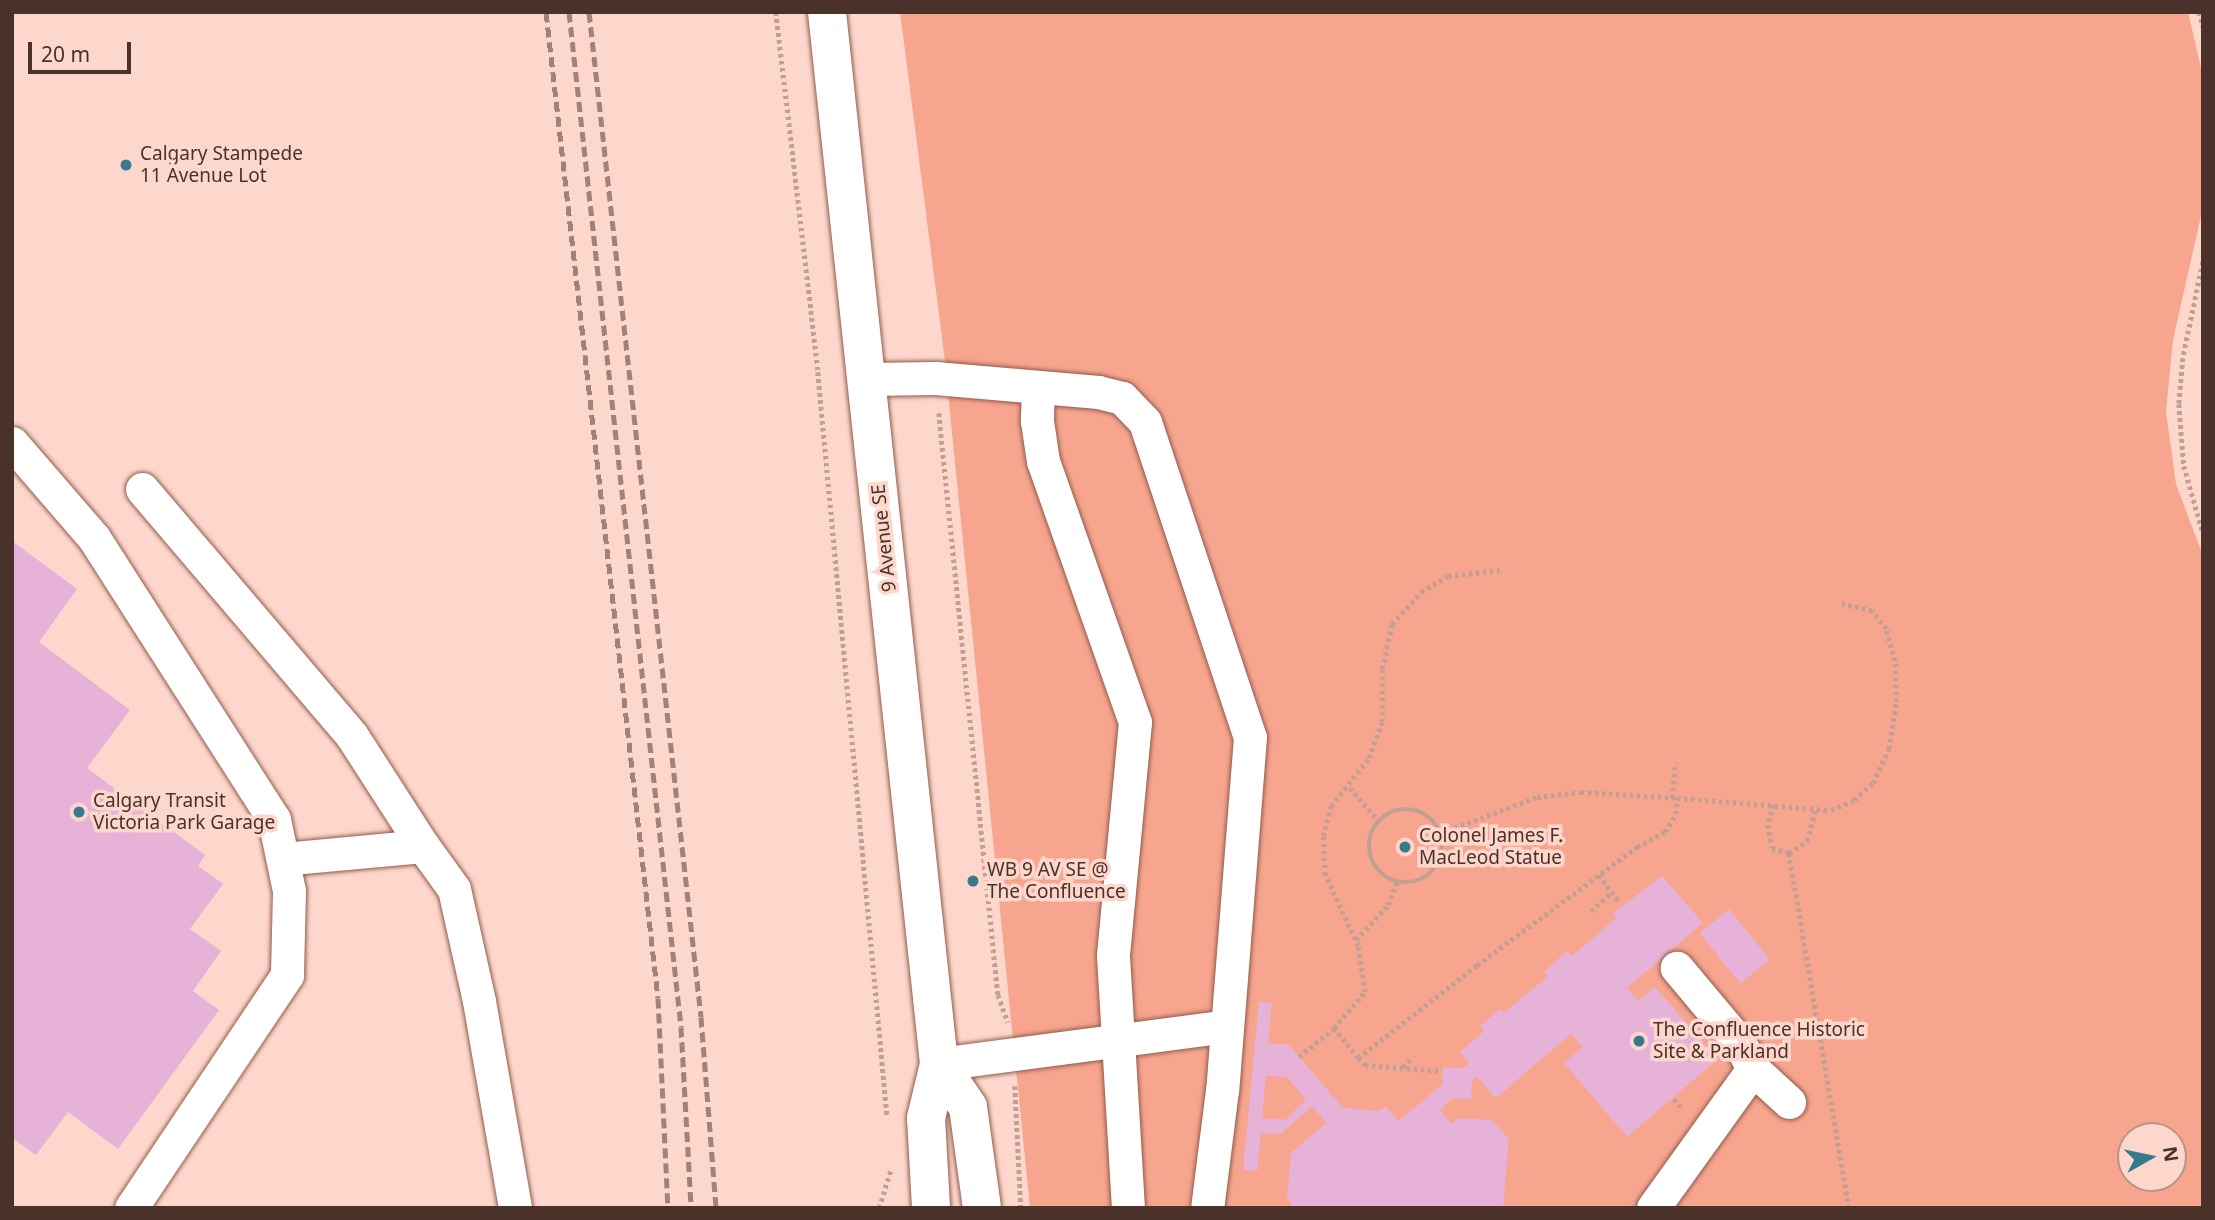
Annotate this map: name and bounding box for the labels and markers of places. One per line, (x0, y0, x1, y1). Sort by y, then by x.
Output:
place label: Calgary Stampede 11 Avenue Lot (140, 143, 303, 187)
marker: Calgary Stampede 11 Avenue Lot (118, 157, 134, 173)
place label: Calgary Transit Victoria Park Garage (93, 790, 275, 834)
marker: Calgary Transit Victoria Park Garage (71, 804, 87, 820)
place label: Colonel James F. MacLeod Statue (1419, 825, 1563, 869)
marker: Colonel James F. MacLeod Statue (1397, 839, 1413, 855)
place label: WB 9 AV SE @ The Confluence (987, 859, 1126, 903)
marker: WB 9 AV SE @ The Confluence (965, 873, 981, 889)
place label: The Confluence Historic Site & Parkland (1653, 1019, 1865, 1063)
marker: The Confluence Historic Site & Parkland (1631, 1033, 1647, 1049)

